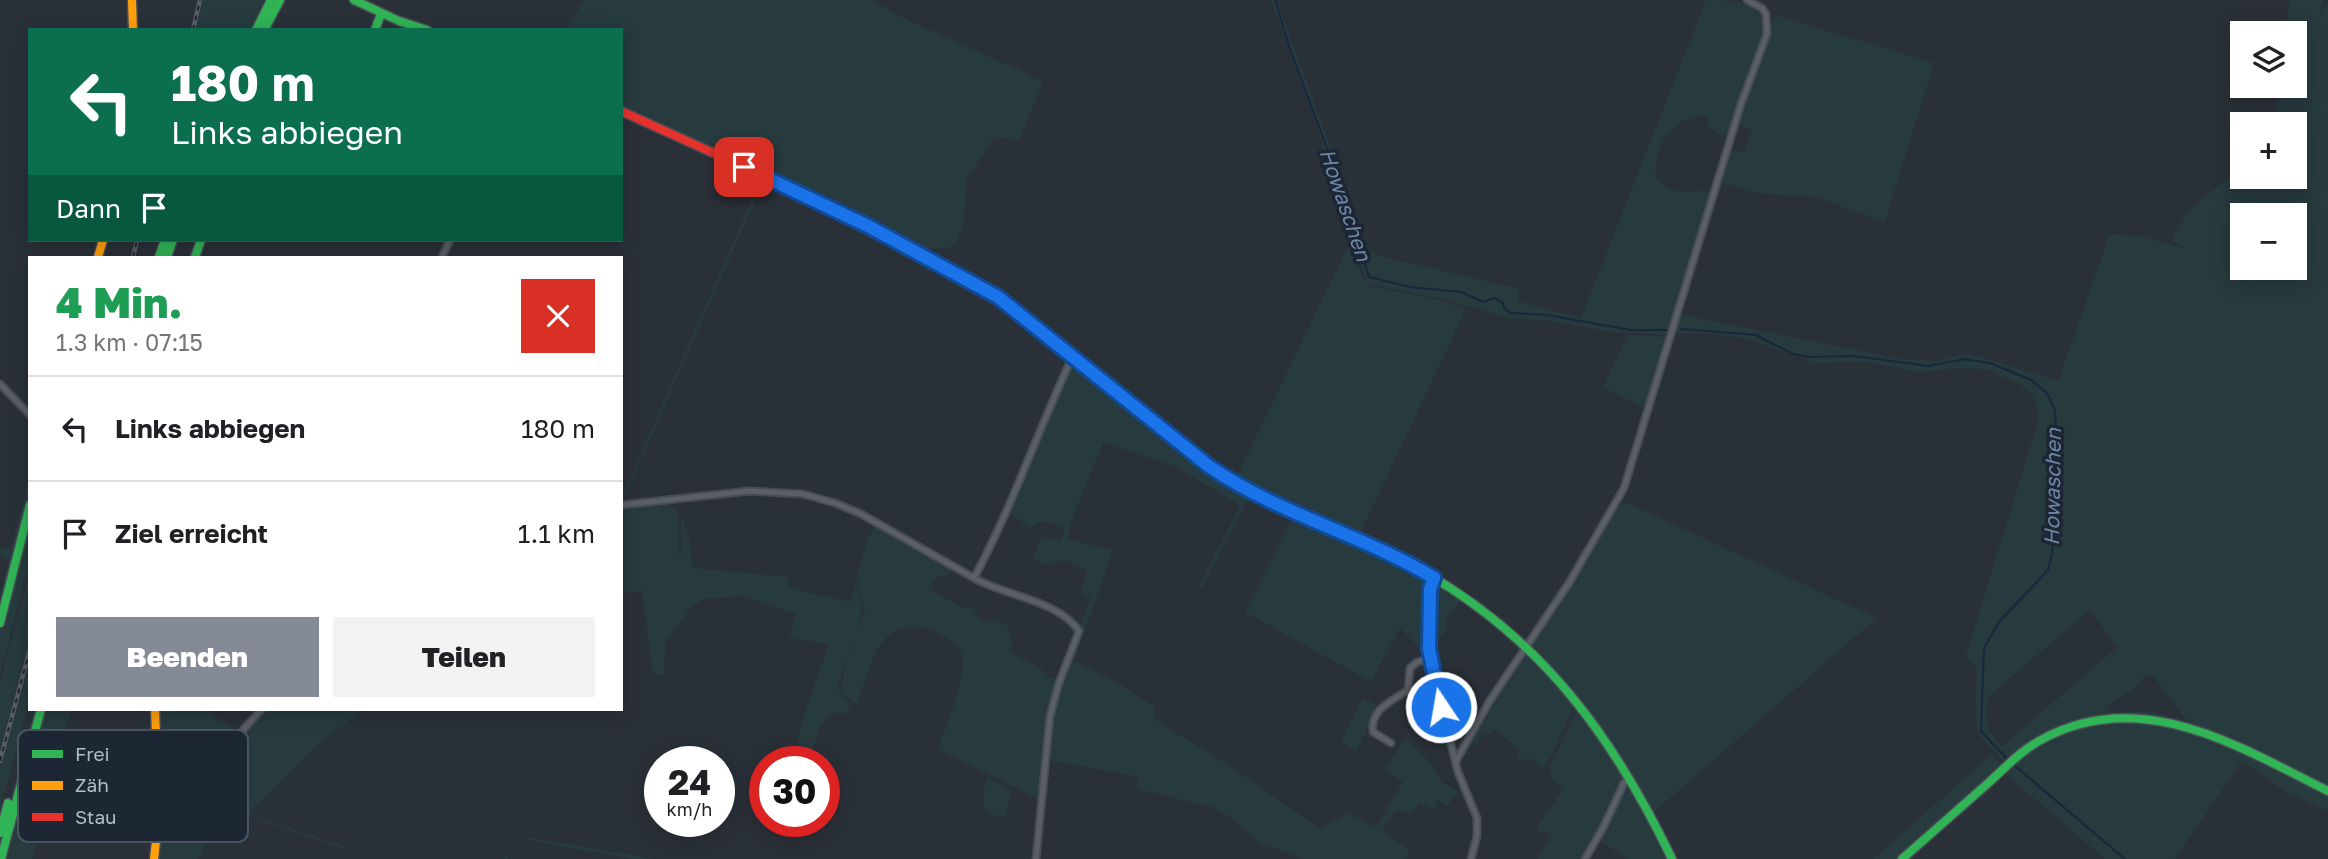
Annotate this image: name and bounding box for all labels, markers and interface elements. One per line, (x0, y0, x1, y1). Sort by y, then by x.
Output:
map controls (2230, 21, 2307, 280)
button: layers (2230, 21, 2307, 98)
text: 180 m (171, 53, 315, 112)
icon: left (56, 56, 147, 147)
button: + (2230, 112, 2307, 189)
text: Links abbiegen (171, 113, 403, 151)
pin (714, 137, 774, 197)
water label: Howaschen (1315, 145, 1378, 265)
icon: arrive (725, 148, 763, 186)
icon: arrive (135, 189, 173, 227)
text: Dann (56, 193, 121, 224)
button: − (2230, 203, 2307, 280)
text: 4 Min. (56, 277, 182, 327)
button: close (521, 279, 595, 353)
text: 1.3 km · 07:15 (56, 328, 203, 356)
icon: left (56, 410, 94, 448)
text: Links abbiegen (115, 413, 305, 444)
text: 180 m (521, 413, 595, 444)
water label: Howaschen (2038, 427, 2066, 546)
icon: arrive (56, 515, 94, 553)
text: Ziel erreicht (115, 518, 268, 549)
text: 1.1 km (518, 518, 595, 549)
button: Beenden (56, 617, 319, 697)
button: Teilen (333, 617, 595, 697)
position arrow (1404, 670, 1478, 744)
legend (18, 730, 248, 842)
text: Frei (75, 742, 110, 765)
speed limit sign: 30 (749, 746, 840, 837)
text: 24 (668, 761, 711, 803)
text: Zäh (75, 773, 109, 796)
text: km/h (667, 798, 712, 820)
text: Stau (75, 805, 117, 828)

